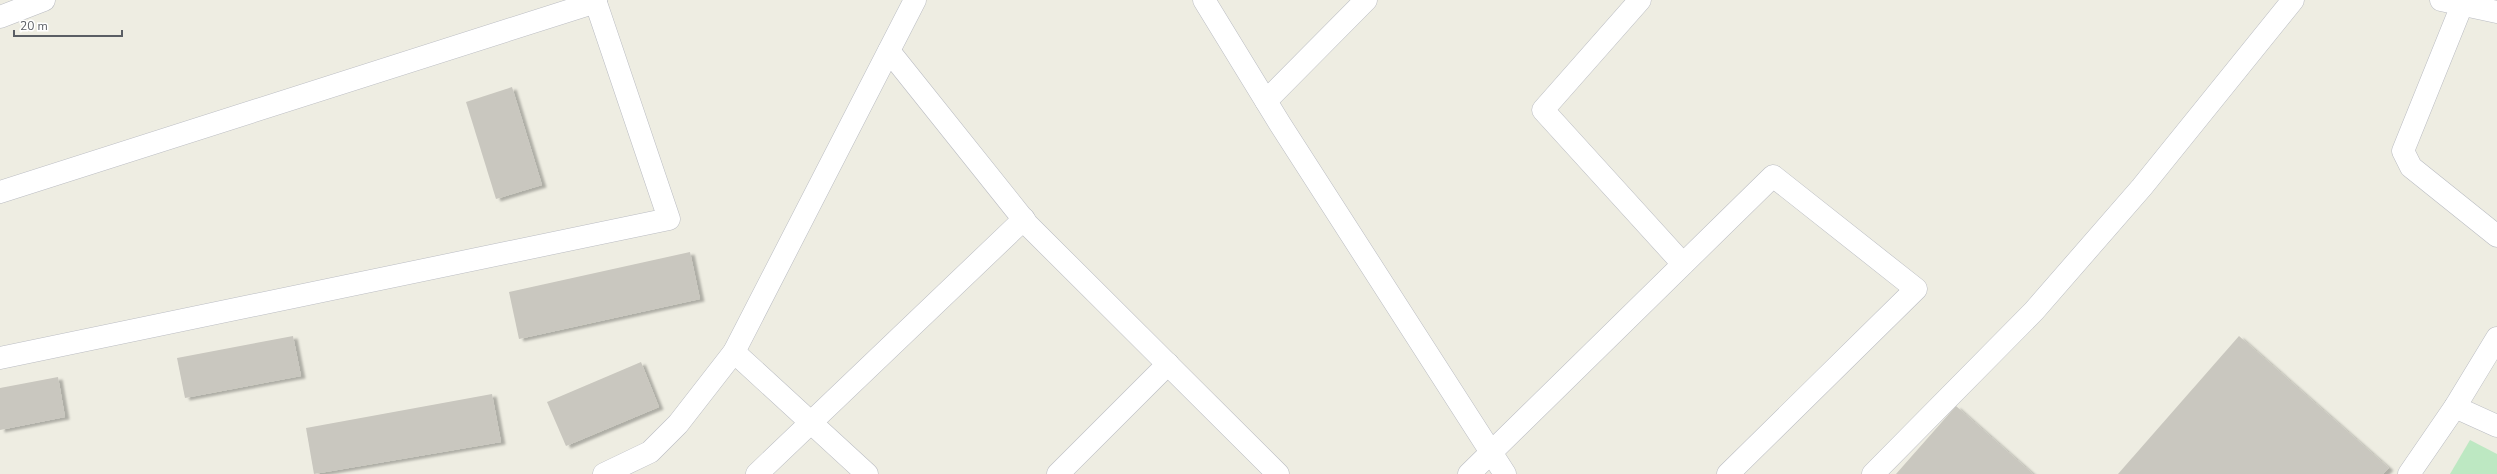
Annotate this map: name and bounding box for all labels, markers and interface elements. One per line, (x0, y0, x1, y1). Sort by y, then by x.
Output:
scale bar (14, 12, 122, 38)
text: 20 m (20, 18, 48, 34)

